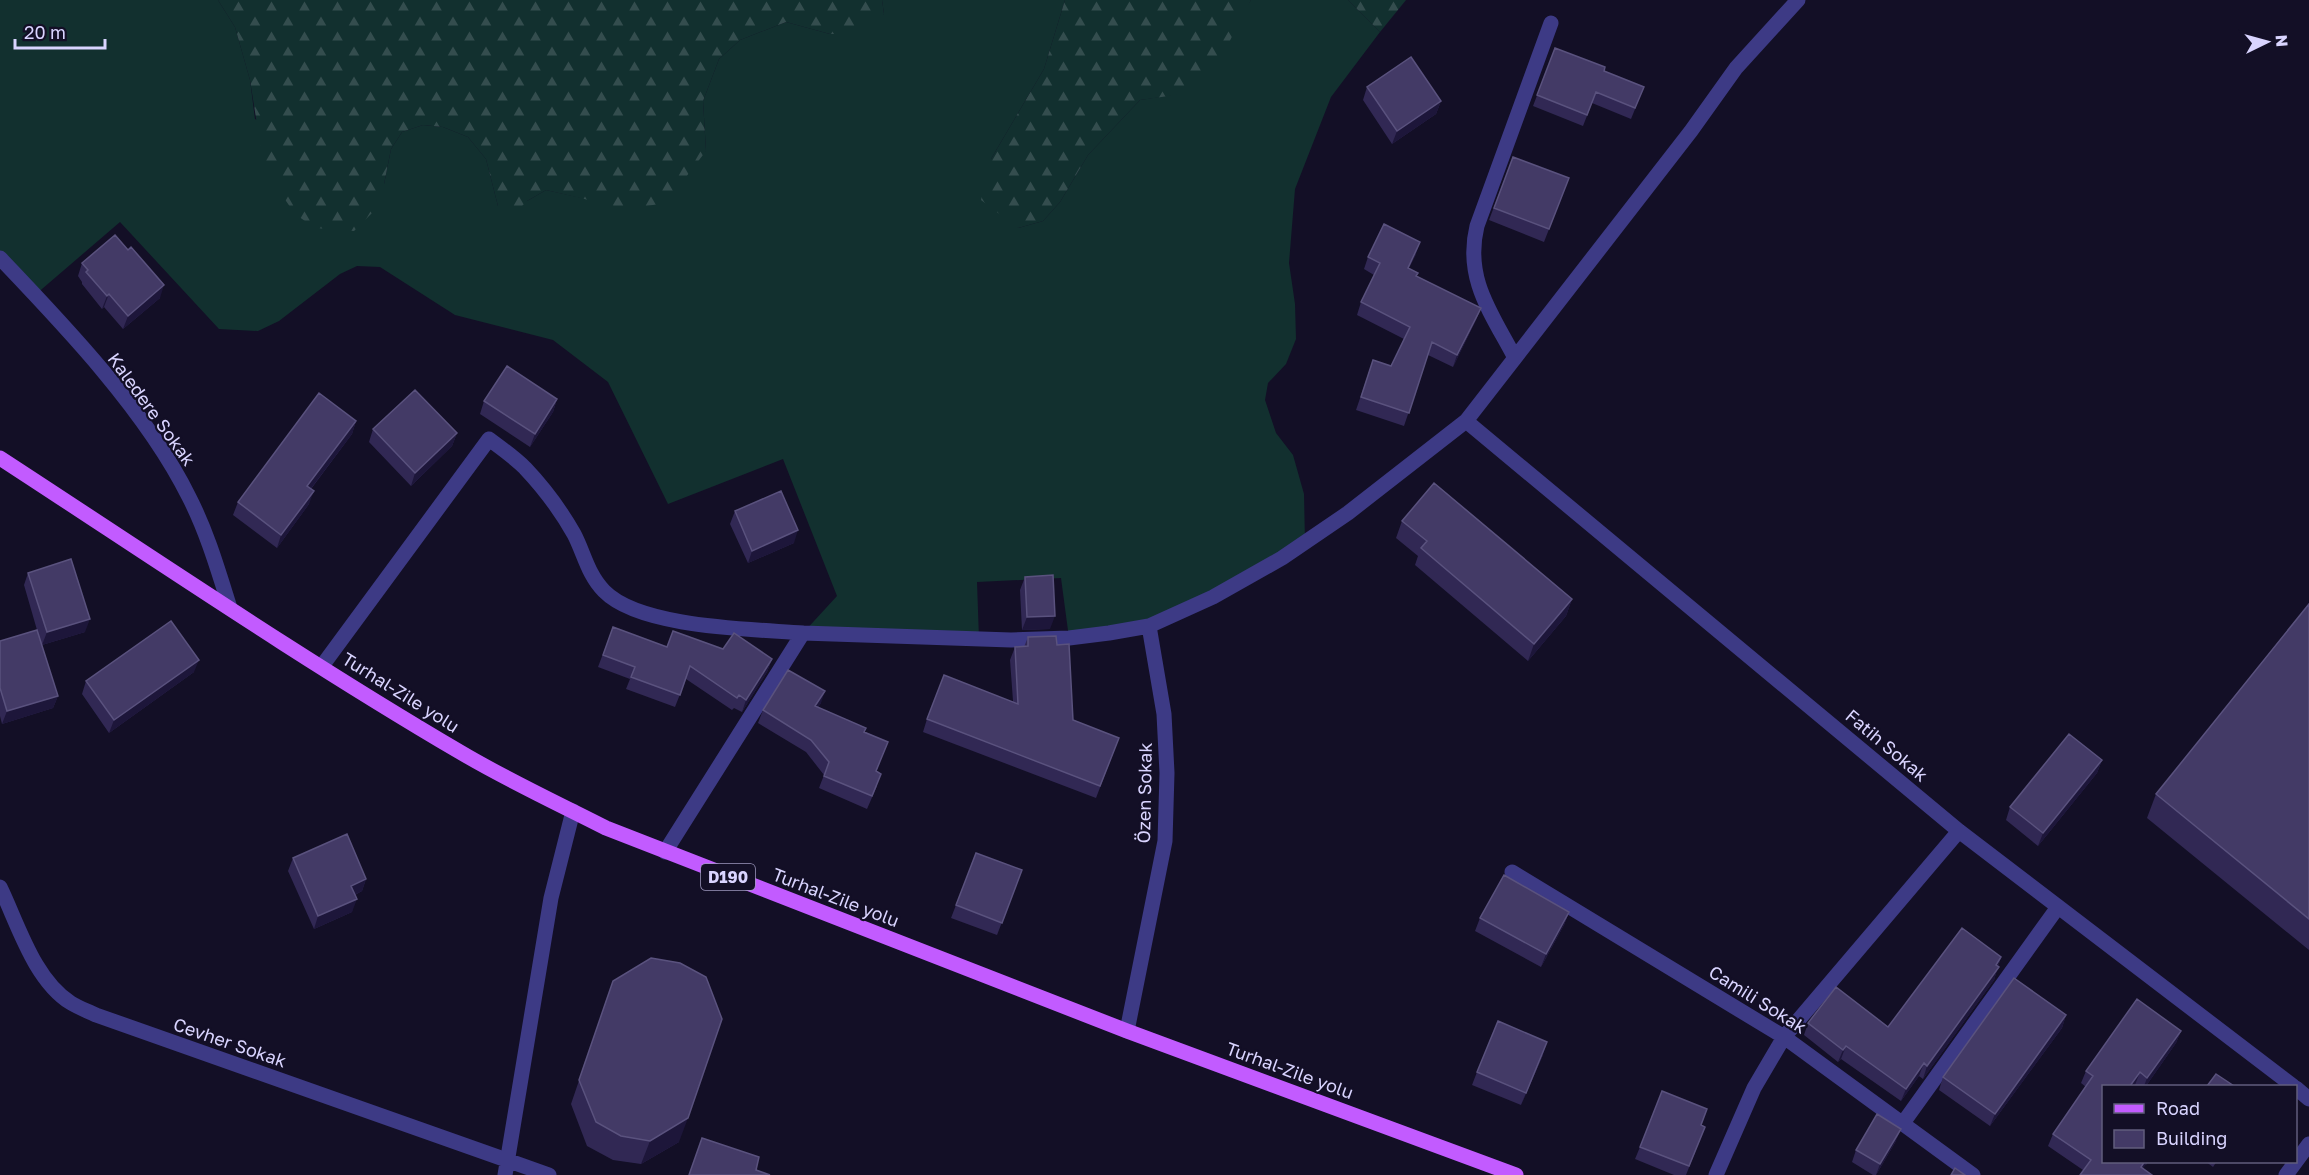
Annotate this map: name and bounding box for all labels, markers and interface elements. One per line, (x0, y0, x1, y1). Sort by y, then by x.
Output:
scale bar (15, 12, 105, 50)
north arrow (2237, 12, 2297, 72)
text: 20 m (24, 21, 66, 43)
text: N (2271, 34, 2292, 48)
street label: Kaledere Sokak (104, 348, 200, 470)
street label: Turhal-Zile yolu (338, 647, 464, 737)
street label: Fatih Sokak (1841, 704, 1933, 786)
street label: Özen Sokak (1132, 742, 1156, 844)
street label: Turhal-Zile yolu (770, 863, 902, 931)
road number: D190 (701, 864, 755, 890)
street label: Camili Sokak (1705, 960, 1811, 1038)
street label: Cevher Sokak (171, 1012, 289, 1072)
street label: Turhal-Zile yolu (1223, 1037, 1357, 1103)
legend (2102, 1085, 2297, 1163)
text: Road (2156, 1097, 2200, 1119)
text: Building (2156, 1127, 2227, 1149)

